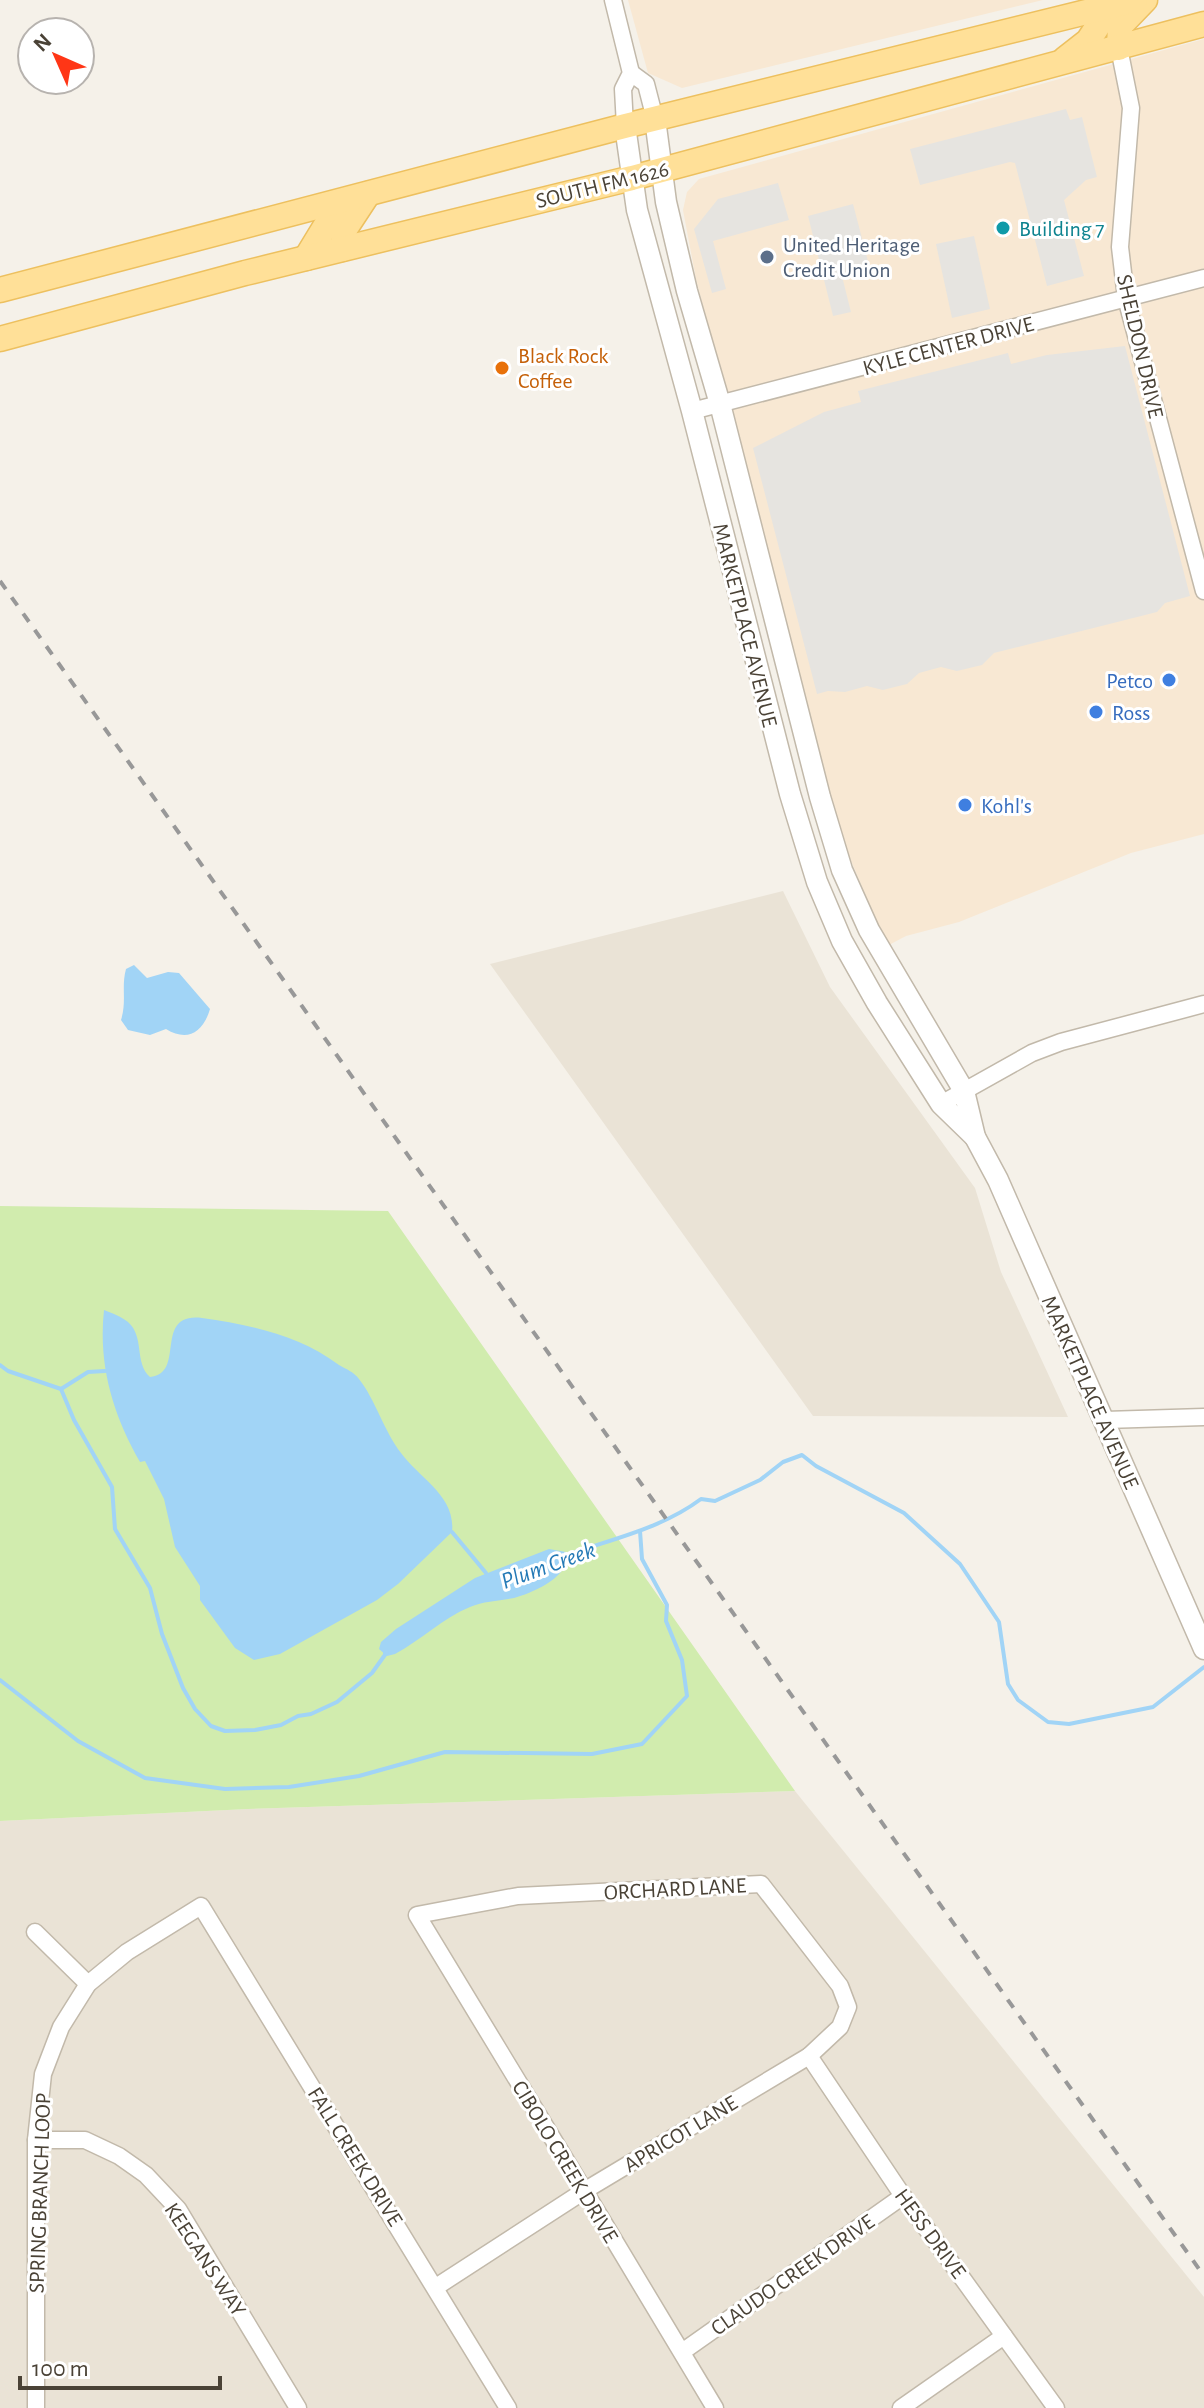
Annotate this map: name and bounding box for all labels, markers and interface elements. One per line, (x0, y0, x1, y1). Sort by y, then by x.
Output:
north arrow (16, 16, 96, 96)
text: N (29, 29, 56, 56)
street label: SOUTH FM 1626 (534, 158, 671, 212)
place label: Building 7 (1019, 218, 1104, 240)
marker: Building 7 (994, 219, 1012, 237)
place label: United Heritage Credit Union (783, 234, 920, 281)
marker: United Heritage Credit Union (758, 248, 776, 266)
street label: SHELDON DRIVE (1113, 272, 1167, 421)
street label: KYLE CENTER DRIVE (860, 312, 1036, 379)
place label: Black Rock Coffee (518, 345, 608, 392)
marker: Black Rock Coffee (493, 359, 511, 377)
street label: MARKETPLACE AVENUE (709, 521, 781, 730)
place label: Petco (1106, 670, 1153, 692)
marker: Petco (1160, 671, 1178, 689)
place label: Ross (1112, 702, 1151, 724)
marker: Ross (1087, 703, 1105, 721)
place label: Kohl's (981, 795, 1032, 817)
marker: Kohl's (956, 796, 974, 814)
street label: MARKETPLACE AVENUE (1038, 1292, 1143, 1493)
water label: Plum Creek (498, 1538, 599, 1594)
street label: ORCHARD LANE (603, 1874, 747, 1904)
street label: CIBOLO CREEK DRIVE (508, 2077, 622, 2247)
street label: FALL CREEK DRIVE (304, 2083, 407, 2230)
street label: APRICOT LANE (620, 2091, 742, 2176)
street label: SPRING BRANCH LOOP (26, 2092, 54, 2294)
street label: HESS DRIVE (890, 2185, 970, 2283)
street label: KEEGANS WAY (160, 2199, 250, 2320)
street label: CLAUDO CREEK DRIVE (707, 2210, 879, 2339)
scale bar (20, 2340, 220, 2390)
text: 100 m (32, 2357, 89, 2381)

